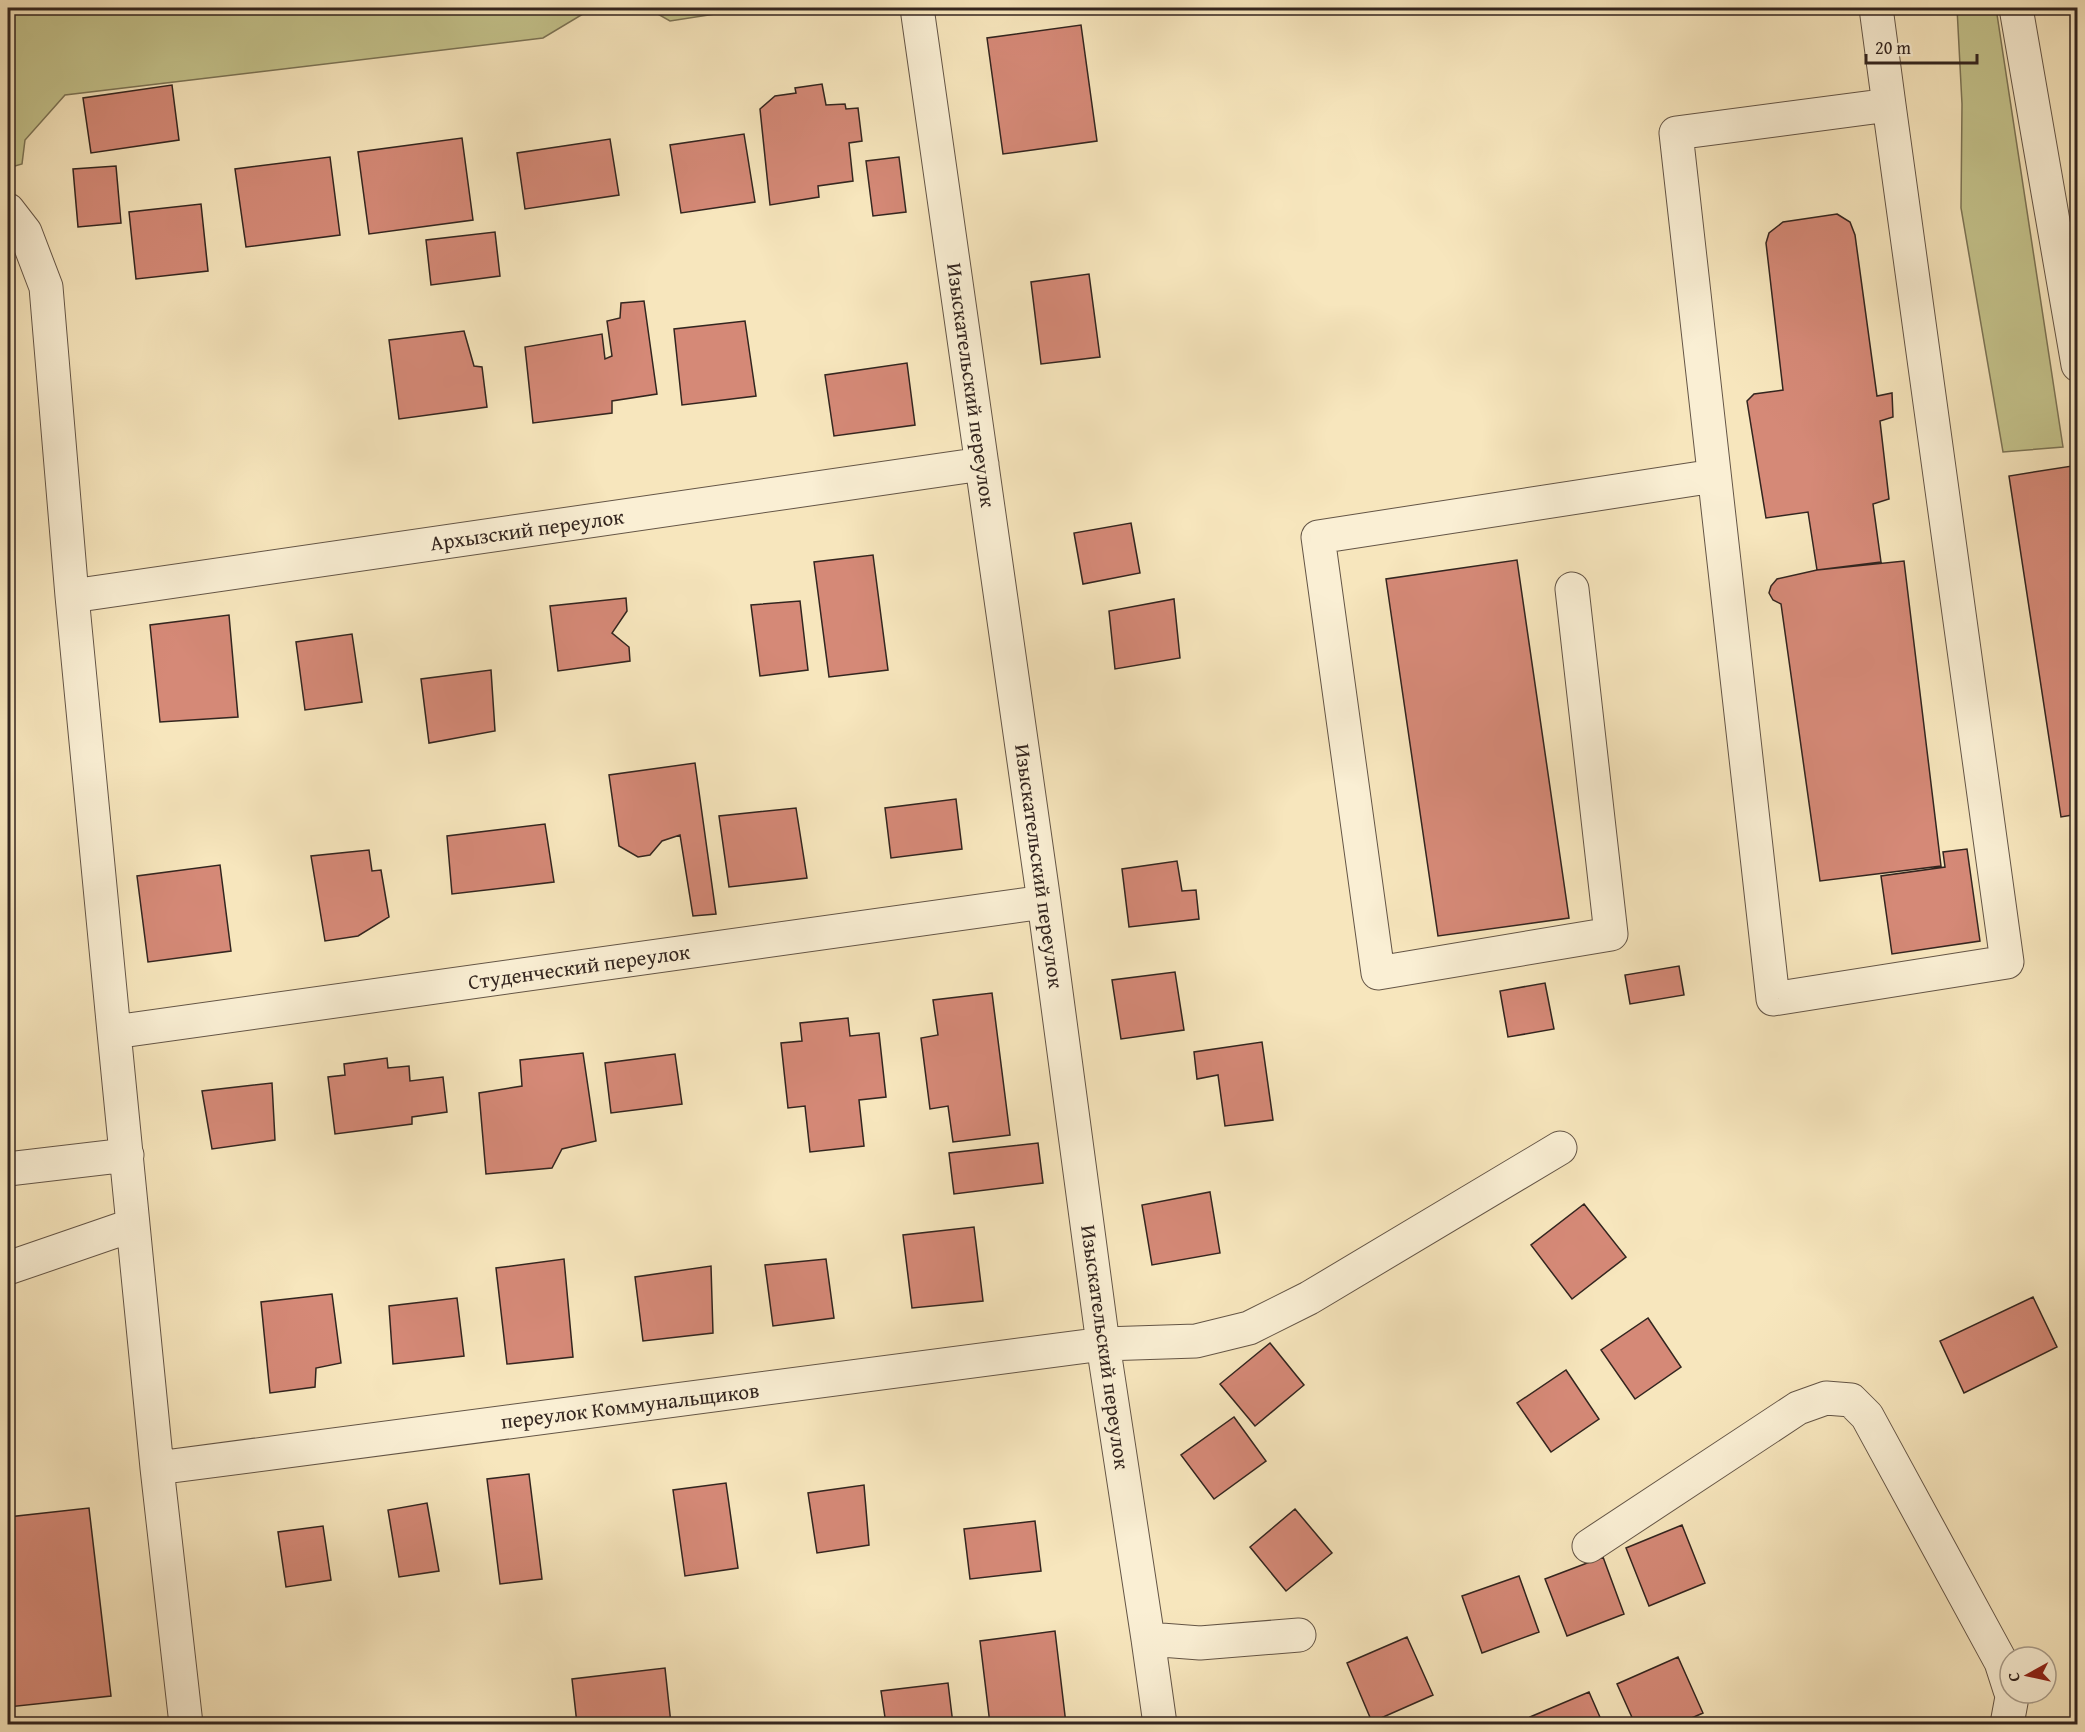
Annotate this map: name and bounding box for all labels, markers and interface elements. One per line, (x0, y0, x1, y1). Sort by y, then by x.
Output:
scale bar (1866, 27, 1977, 65)
text: 20 m (1875, 34, 1911, 61)
street label: Изыскательский переулок (939, 261, 1004, 509)
street label: Архызский переулок (428, 501, 626, 558)
street label: Изыскательский переулок (1007, 742, 1072, 990)
street label: Студенческий переулок (466, 936, 692, 997)
street label: Изыскательский переулок (1073, 1223, 1138, 1471)
street label: переулок Коммунальщиков (499, 1374, 761, 1437)
north arrow (1998, 1645, 2058, 1705)
text: С (2001, 1671, 2026, 1683)

